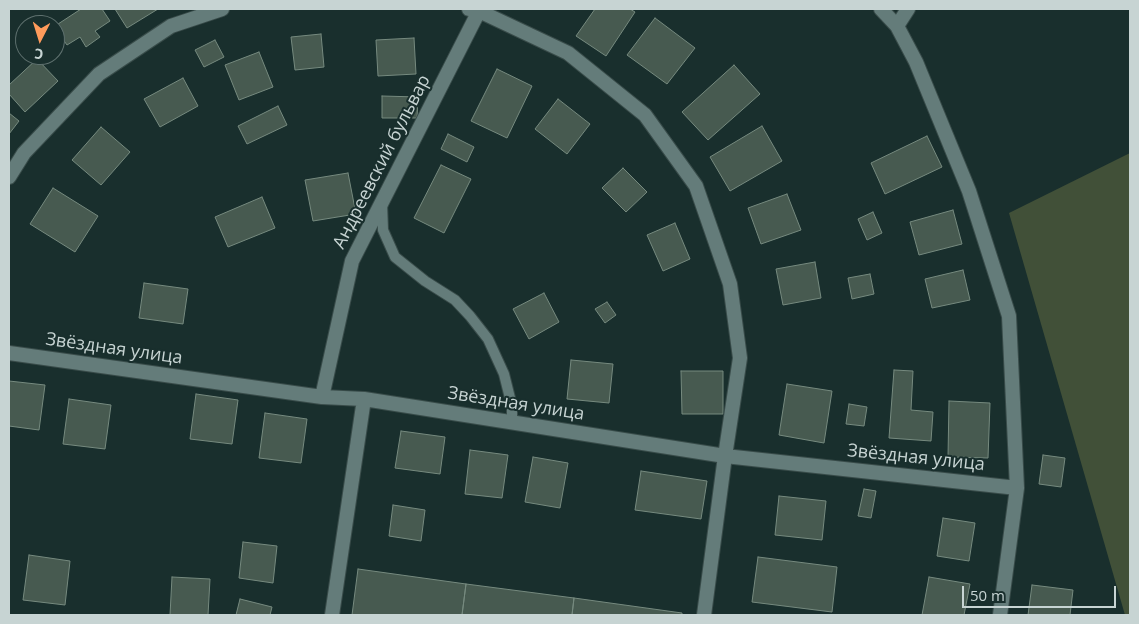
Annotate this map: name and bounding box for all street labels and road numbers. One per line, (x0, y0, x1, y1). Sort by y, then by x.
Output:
street label: Андреевский бульвар (329, 71, 435, 253)
street label: Звёздная улица (44, 329, 184, 369)
street label: Звёздная улица (446, 383, 586, 425)
street label: Звёздная улица (846, 440, 986, 476)

